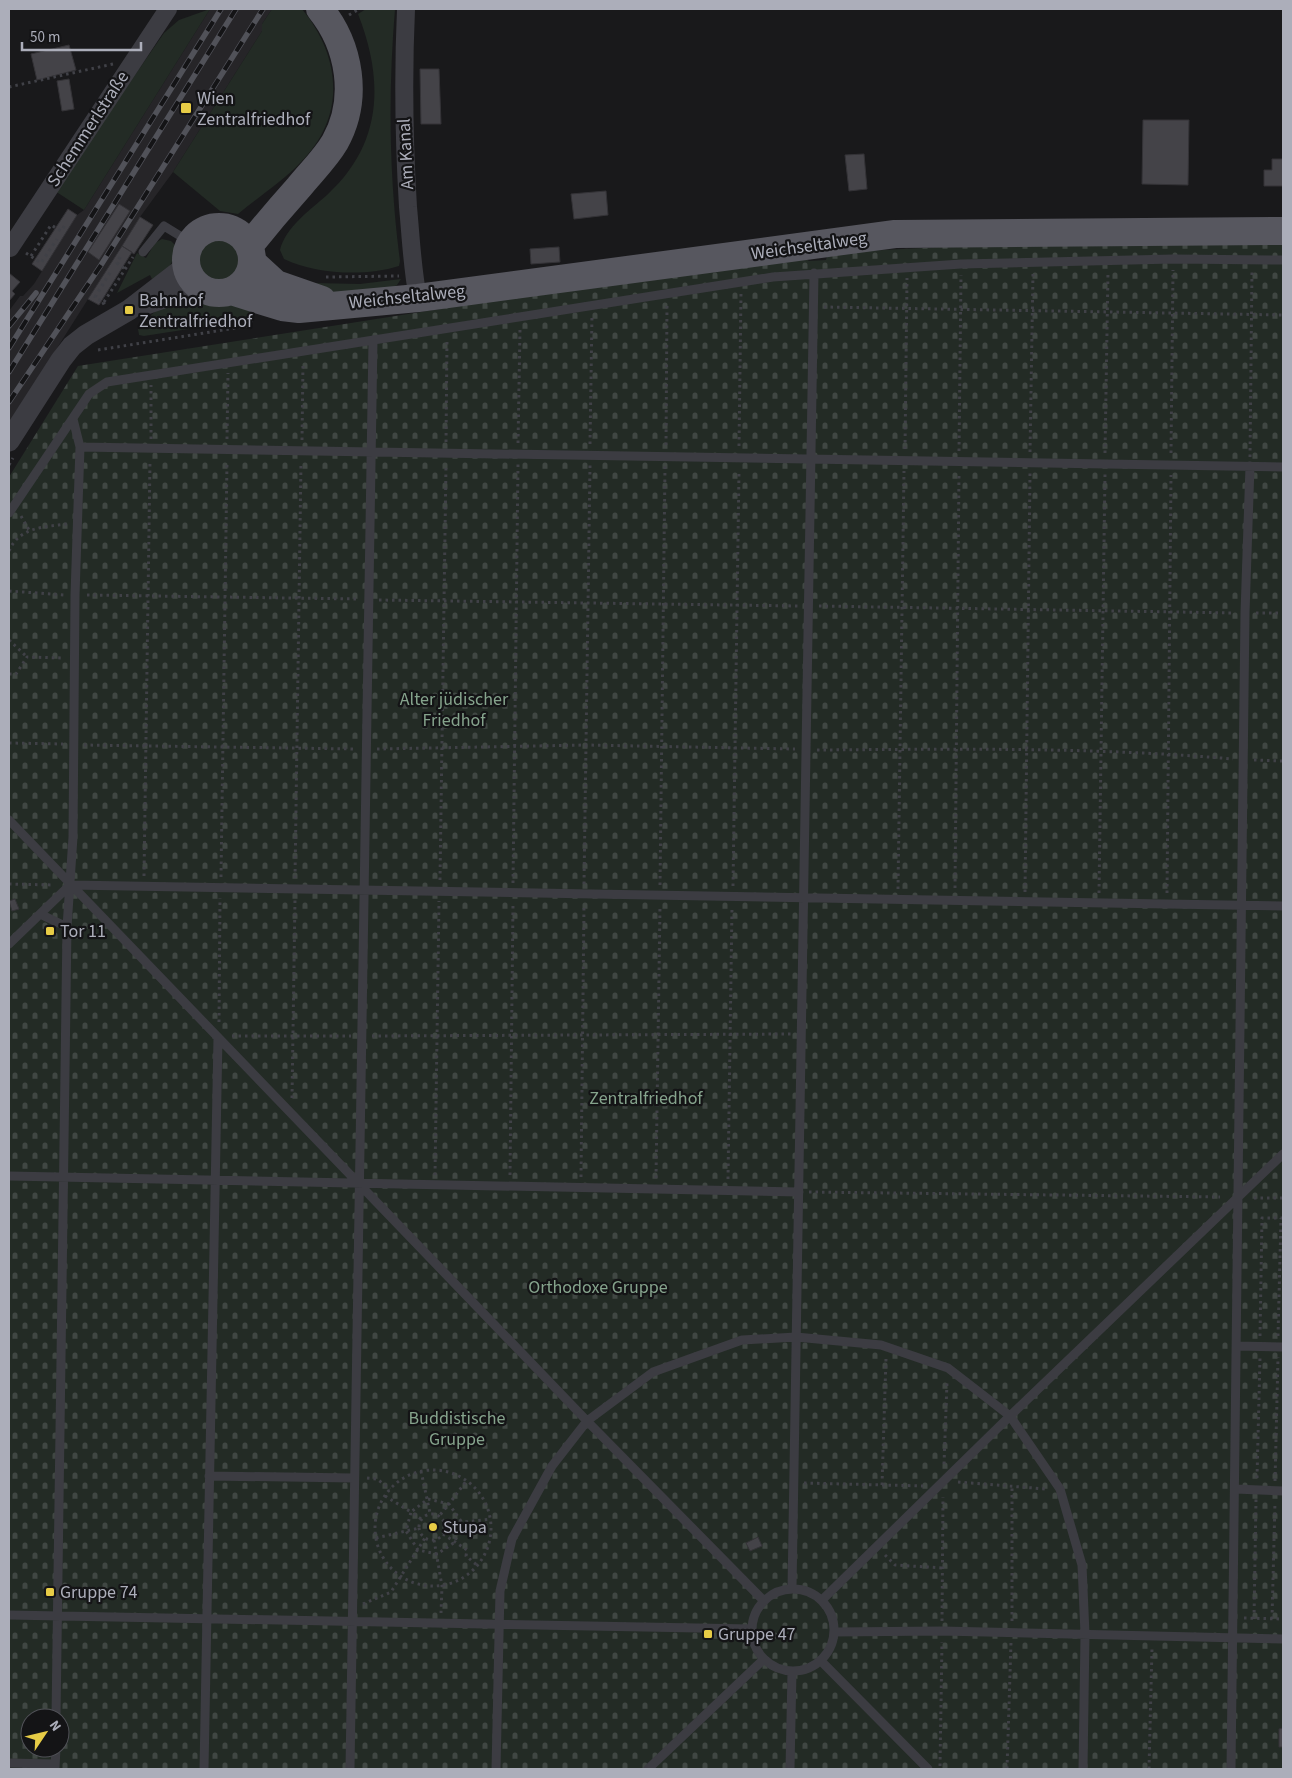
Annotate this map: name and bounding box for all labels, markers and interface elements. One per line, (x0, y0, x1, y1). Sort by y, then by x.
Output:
scale bar (22, 20, 141, 52)
text: 50 m (30, 27, 60, 48)
street label: Schemmerlstraße (41, 66, 135, 192)
place label: Wien Zentralfriedhof (197, 86, 311, 132)
marker: Wien Zentralfriedhof (179, 101, 193, 115)
street label: Am Kanal (392, 118, 420, 190)
street label: Weichseltalweg (750, 226, 868, 266)
street label: Weichseltalweg (348, 278, 466, 316)
place label: Bahnhof Zentralfriedhof (139, 288, 253, 334)
marker: Bahnhof Zentralfriedhof (123, 304, 135, 316)
park label: Alter jüdischer Friedhof (400, 687, 509, 733)
place label: Tor 11 (60, 919, 106, 944)
marker: Tor 11 (44, 925, 56, 937)
park label: Zentralfriedhof (589, 1086, 703, 1111)
park label: Orthodoxe Gruppe (528, 1275, 668, 1300)
park label: Buddistische Gruppe (409, 1406, 506, 1452)
place label: Stupa (443, 1515, 487, 1540)
marker: Stupa (427, 1521, 439, 1533)
place label: Gruppe 74 (60, 1580, 138, 1605)
marker: Gruppe 74 (44, 1586, 56, 1598)
place label: Gruppe 47 (718, 1622, 796, 1647)
marker: Gruppe 47 (702, 1628, 714, 1640)
north arrow (20, 1708, 70, 1758)
text: N (44, 1717, 66, 1736)

